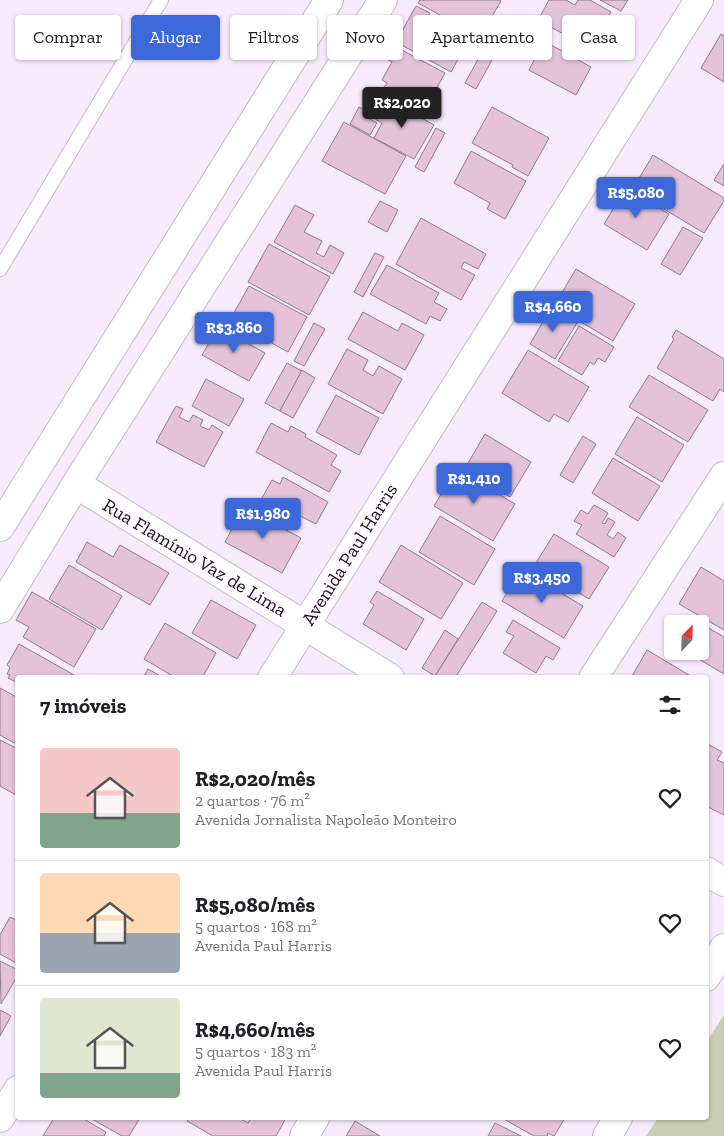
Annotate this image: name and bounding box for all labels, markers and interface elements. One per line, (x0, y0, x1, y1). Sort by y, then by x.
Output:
chip: Comprar (15, 15, 121, 60)
chip: Alugar (131, 15, 220, 60)
chip: Filtros (230, 15, 317, 60)
chip: Novo (327, 15, 403, 60)
chip: Apartamento (413, 15, 552, 60)
chip: Casa (562, 15, 635, 60)
pin: R$2,020 (356, 86, 448, 129)
text: R$2,020 (373, 93, 431, 112)
pin: R$5,080 (590, 176, 682, 219)
text: R$5,080 (607, 183, 665, 202)
pin: R$4,660 (507, 290, 599, 333)
text: R$4,660 (525, 297, 581, 316)
pin: R$3,860 (188, 312, 280, 354)
text: R$3,860 (206, 318, 262, 337)
pin: R$1,410 (428, 462, 520, 505)
text: R$1,410 (448, 469, 500, 488)
street label: Avenida Paul Harris (297, 479, 402, 629)
street label: Rua Flamínio Vaz de Lima (99, 493, 291, 621)
pin: R$1,980 (217, 498, 309, 540)
text: R$1,980 (236, 504, 290, 523)
pin: R$3,450 (496, 562, 588, 604)
text: R$3,450 (514, 568, 570, 587)
north arrow (664, 615, 709, 660)
map controls (664, 615, 709, 660)
icon: filters (656, 691, 684, 719)
text: 7 imóveis (40, 693, 126, 718)
text: R$2,020/mês (195, 766, 315, 791)
icon: home (80, 768, 140, 828)
icon: heart (656, 784, 684, 812)
text: 2 quartos · 76 m² (195, 791, 310, 810)
text: Avenida Jornalista Napoleão Monteiro (195, 810, 457, 829)
text: R$5,080/mês (195, 892, 315, 917)
icon: home (80, 893, 140, 953)
icon: heart (656, 909, 684, 937)
text: 5 quartos · 168 m² (195, 917, 317, 936)
text: Avenida Paul Harris (195, 936, 332, 955)
text: R$4,660/mês (195, 1017, 315, 1042)
icon: home (80, 1018, 140, 1078)
icon: heart (656, 1034, 684, 1062)
text: 5 quartos · 183 m² (195, 1042, 316, 1061)
text: Avenida Paul Harris (195, 1061, 332, 1080)

